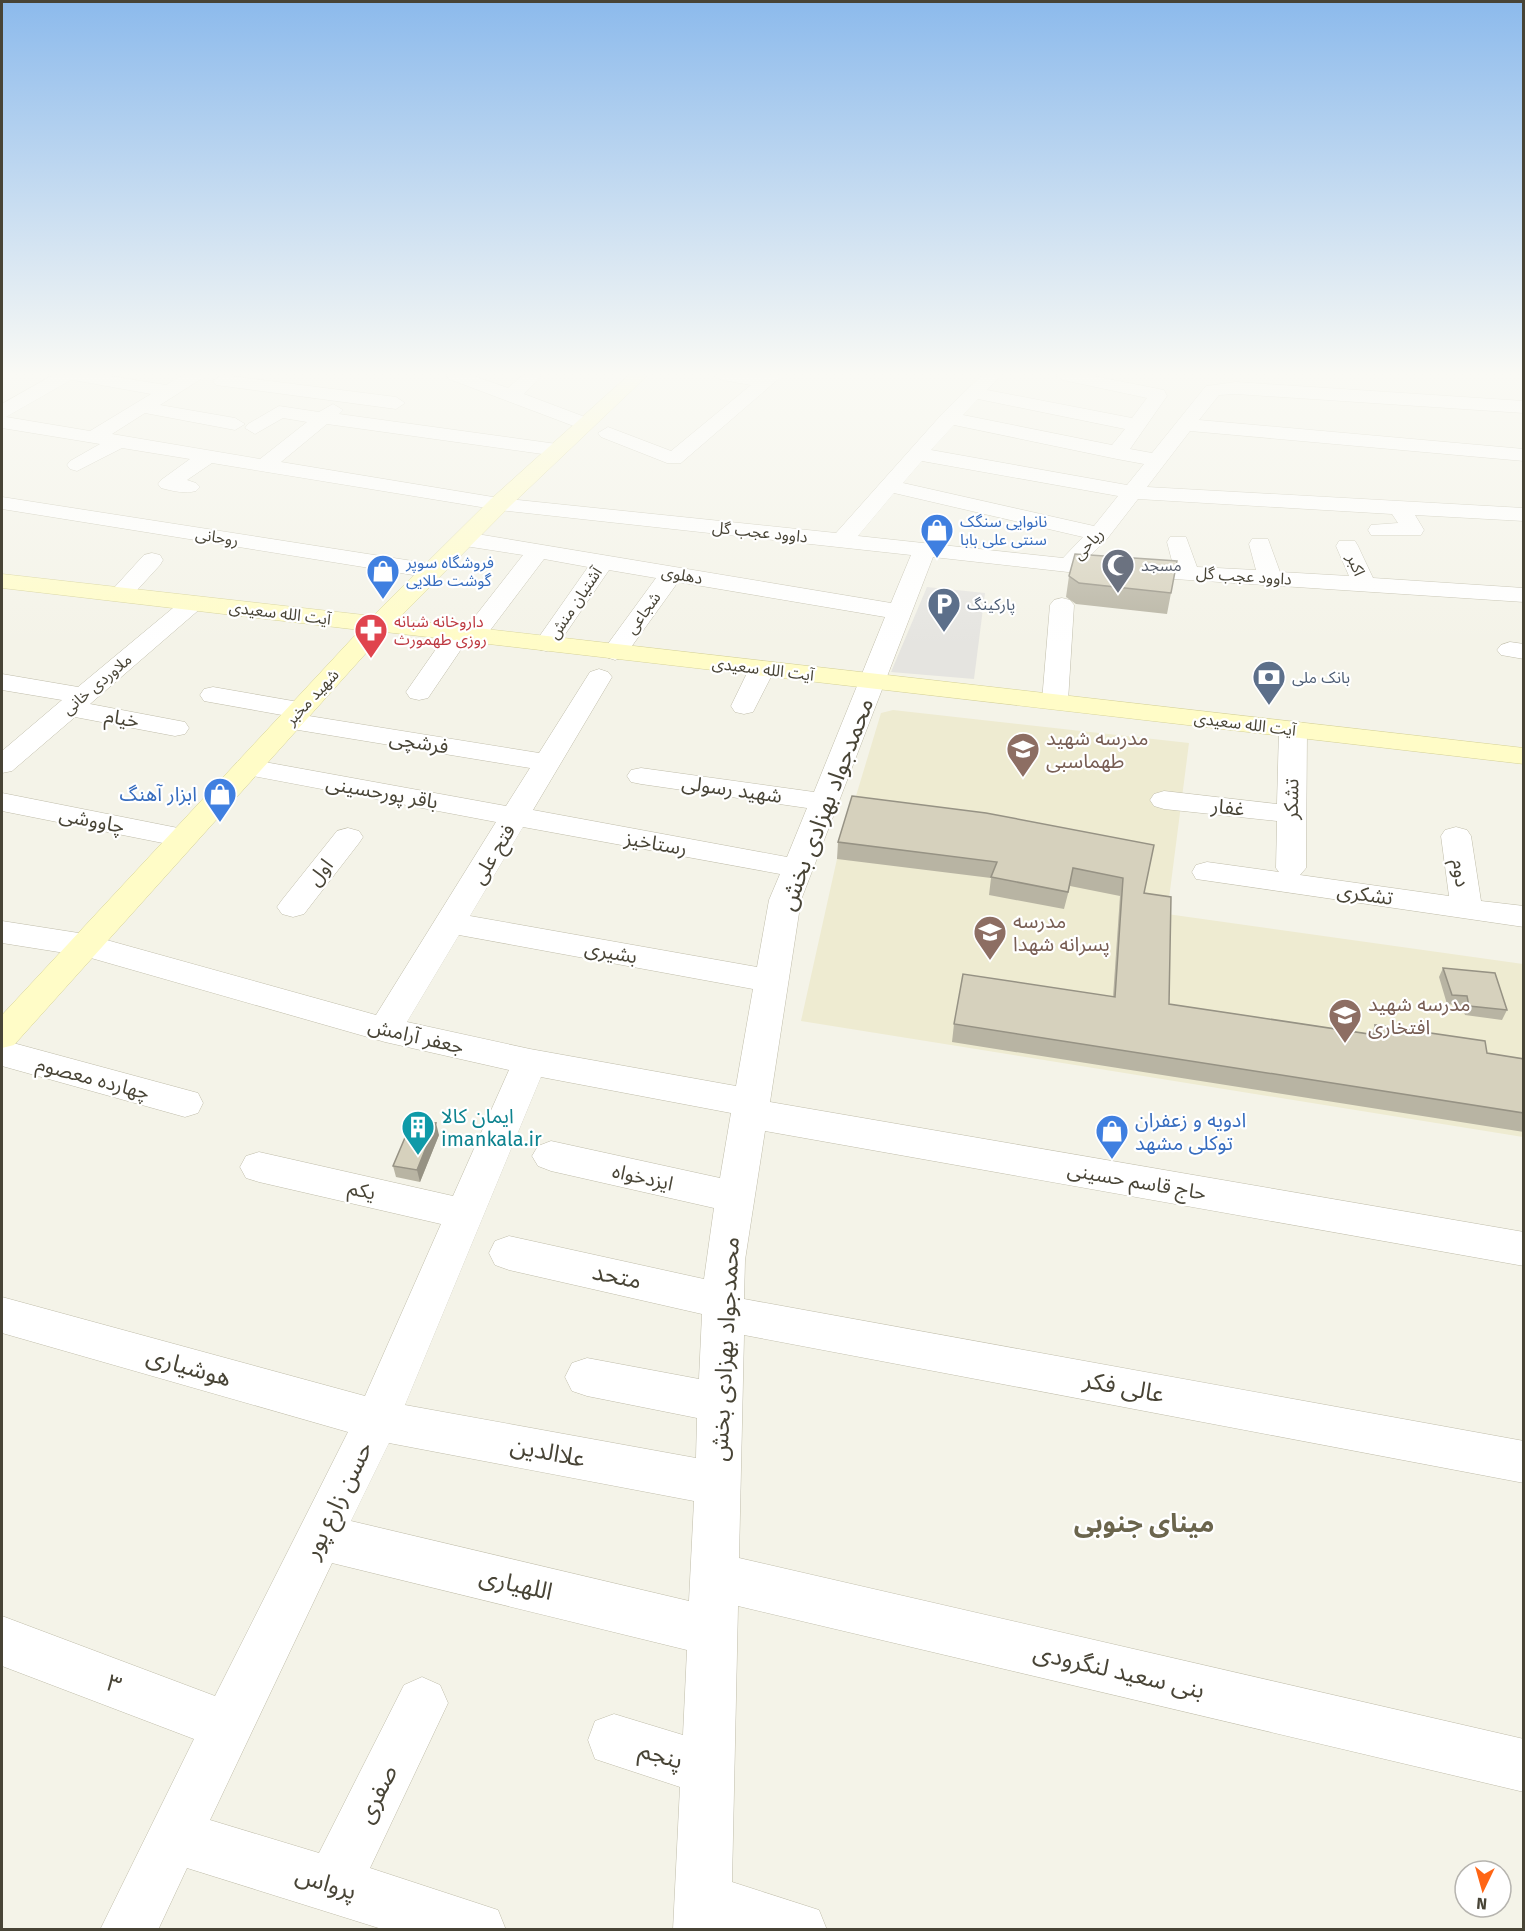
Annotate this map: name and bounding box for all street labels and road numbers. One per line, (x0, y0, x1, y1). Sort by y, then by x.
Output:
street label: داوود عجب گل (711, 518, 809, 546)
street label: روحانی (194, 524, 240, 550)
street label: ریاحی (1069, 524, 1107, 564)
street label: اکبر (1343, 550, 1369, 579)
street label: آشتیان منش (544, 562, 607, 642)
street label: دهلوی (660, 562, 704, 588)
street label: داوود عجب گل (1196, 563, 1292, 589)
street label: شجاعی (621, 588, 665, 638)
street label: آیت الله سعیدی (228, 597, 333, 629)
street label: ملاوردی خانی (58, 649, 136, 719)
street label: آیت الله سعیدی (711, 653, 816, 685)
street label: شهید مخبر (281, 665, 343, 730)
street label: محمدجواد بهزادی بخش (773, 694, 879, 914)
street label: خیام (102, 703, 141, 736)
street label: آیت الله سعیدی (1193, 708, 1298, 740)
street label: فرشچی (388, 726, 450, 760)
street label: باقر پورحسینی (324, 770, 440, 815)
street label: شهید رسولی (680, 770, 784, 808)
street label: تشکر (1279, 778, 1303, 821)
street label: غفار (1209, 793, 1246, 821)
street label: چاووشی (57, 802, 127, 839)
street label: فتح علی (466, 820, 523, 890)
street label: رستاخیز (622, 826, 689, 860)
street label: اول (302, 854, 338, 890)
street label: دوم (1444, 857, 1475, 889)
street label: تشکری (1335, 878, 1395, 910)
street label: بشیری (583, 936, 639, 968)
street label: جعفر آرامش (366, 1013, 466, 1059)
street label: چهارده معصوم (33, 1051, 152, 1108)
street label: حاج قاسم حسینی (1065, 1157, 1208, 1208)
street label: ایزدخواه (610, 1158, 676, 1196)
street label: یکم (345, 1175, 378, 1208)
street label: محمدجواد بهزادی بخش (705, 1236, 745, 1462)
street label: متحد (590, 1257, 644, 1295)
street label: هوشیاری (143, 1342, 235, 1392)
street label: عالی فکر (1080, 1365, 1167, 1409)
street label: علاالدین (508, 1431, 588, 1473)
street label: حسن زارع پور (297, 1437, 381, 1565)
street label: اللهیاری (477, 1562, 555, 1606)
street label: بنی سعید لنگرودی (1031, 1638, 1207, 1704)
street label: ۳ (103, 1668, 125, 1700)
street label: پنجم (635, 1735, 686, 1778)
street label: صفری (351, 1760, 403, 1828)
street label: پرواس (292, 1861, 360, 1907)

